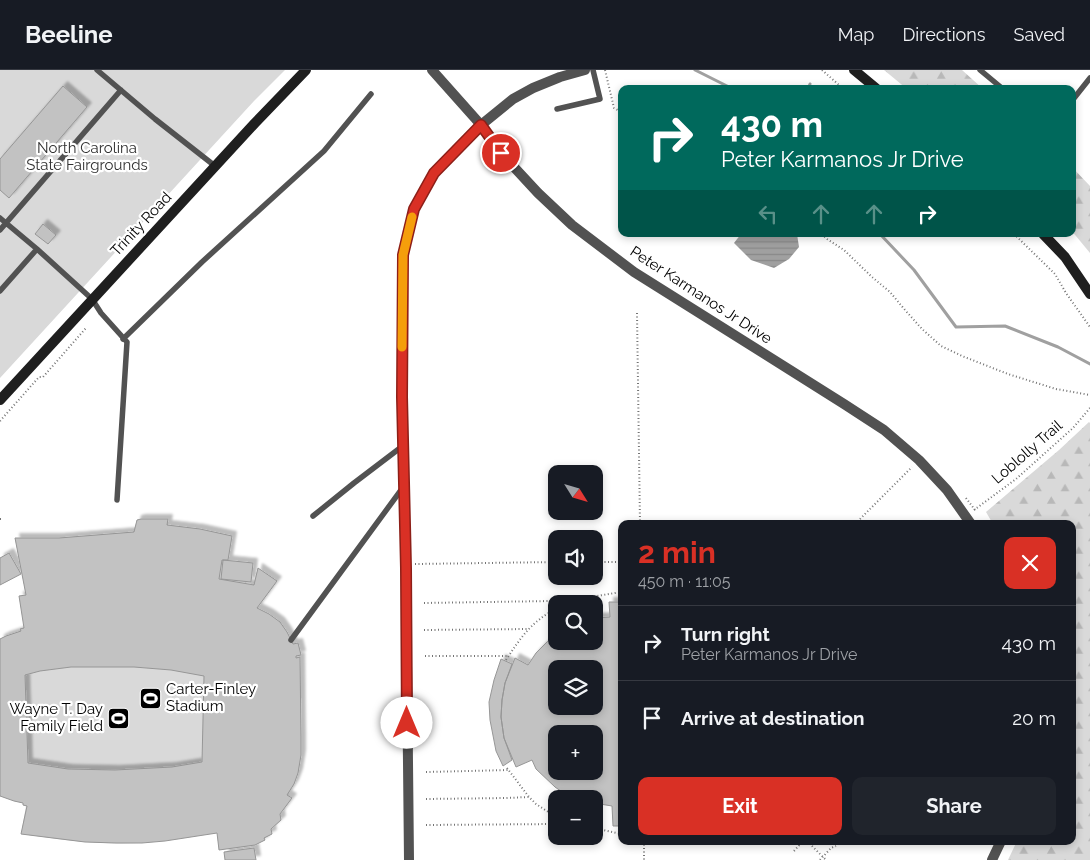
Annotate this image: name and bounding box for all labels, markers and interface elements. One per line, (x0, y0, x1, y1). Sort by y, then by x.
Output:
text: Beeline (25, 20, 113, 49)
text: Map (838, 24, 874, 45)
text: Directions (902, 24, 986, 45)
text: Saved (1014, 24, 1065, 45)
text: 430 m (721, 104, 823, 145)
icon: right (638, 105, 703, 170)
pin (480, 132, 522, 174)
park label: North Carolina State Fairgrounds (26, 139, 148, 174)
icon: arrive (487, 139, 515, 167)
text: Peter Karmanos Jr Drive (721, 146, 964, 172)
street label: Trinity Road (107, 188, 175, 260)
icon: left (754, 200, 782, 228)
icon: ahead (807, 200, 835, 228)
icon: ahead (860, 200, 888, 228)
icon: right (913, 200, 941, 228)
street label: Peter Karmanos Jr Drive (627, 242, 775, 348)
street label: Loblolly Trail (988, 416, 1067, 487)
north arrow (548, 465, 602, 520)
map controls (548, 465, 603, 845)
button: sound (548, 530, 603, 585)
text: 2 min (638, 535, 716, 570)
button: close (1004, 537, 1056, 589)
text: 450 m · 11:05 (638, 572, 730, 591)
button: search (548, 595, 603, 650)
text: Turn right (681, 623, 770, 645)
icon: right (638, 629, 666, 657)
text: 430 m (1002, 632, 1056, 654)
text: Peter Karmanos Jr Drive (681, 645, 858, 664)
button: layers (548, 660, 603, 715)
place label: Carter-Finley Stadium (166, 680, 256, 715)
sports icon: Carter-Finley Stadium (138, 686, 162, 710)
position arrow (380, 696, 432, 748)
place label: Wayne T. Day Family Field (10, 700, 103, 735)
icon: arrive (638, 704, 666, 732)
sports icon: Wayne T. Day Family Field (107, 706, 131, 730)
text: Arrive at destination (681, 707, 865, 729)
text: 20 m (1012, 707, 1056, 729)
button: + (548, 725, 603, 780)
button: Exit (638, 777, 842, 835)
button: Share (852, 777, 1056, 835)
button: − (548, 790, 603, 845)

